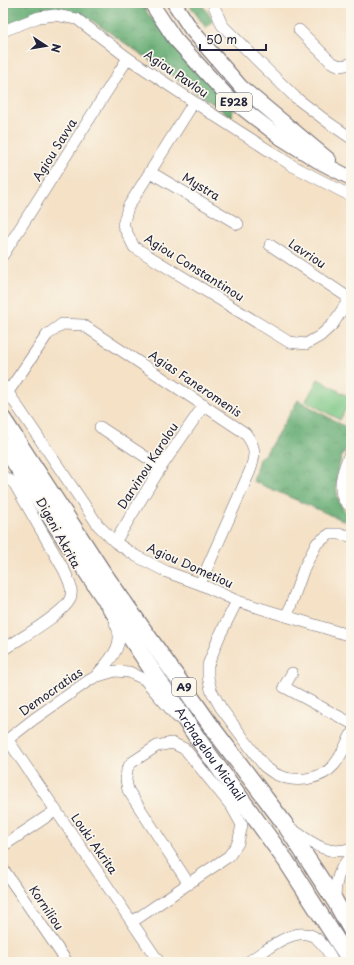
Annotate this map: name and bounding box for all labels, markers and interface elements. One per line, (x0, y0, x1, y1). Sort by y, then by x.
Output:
north arrow (26, 26, 66, 66)
scale bar (200, 26, 266, 52)
text: 50 m (206, 30, 237, 48)
text: N (47, 42, 65, 54)
street label: Agiou Pavlou (141, 45, 212, 101)
road number: E928 (216, 93, 252, 111)
street label: Agiou Savva (28, 114, 81, 184)
street label: Mystra (179, 168, 224, 205)
street label: Agiou Constantinou (141, 229, 248, 305)
street label: Lavriou (285, 234, 330, 272)
street label: Agias Faneromenis (146, 345, 246, 421)
street label: Darvinou Karolou (112, 419, 182, 512)
street label: Digeni Akrita (32, 494, 86, 571)
street label: Agiou Dometiou (144, 538, 236, 592)
street label: Democratias (15, 662, 86, 720)
road number: A9 (172, 678, 196, 696)
street label: Archagelou Michail (171, 703, 250, 804)
street label: Louki Akrita (67, 809, 123, 878)
street label: Korniliou (25, 882, 68, 933)

